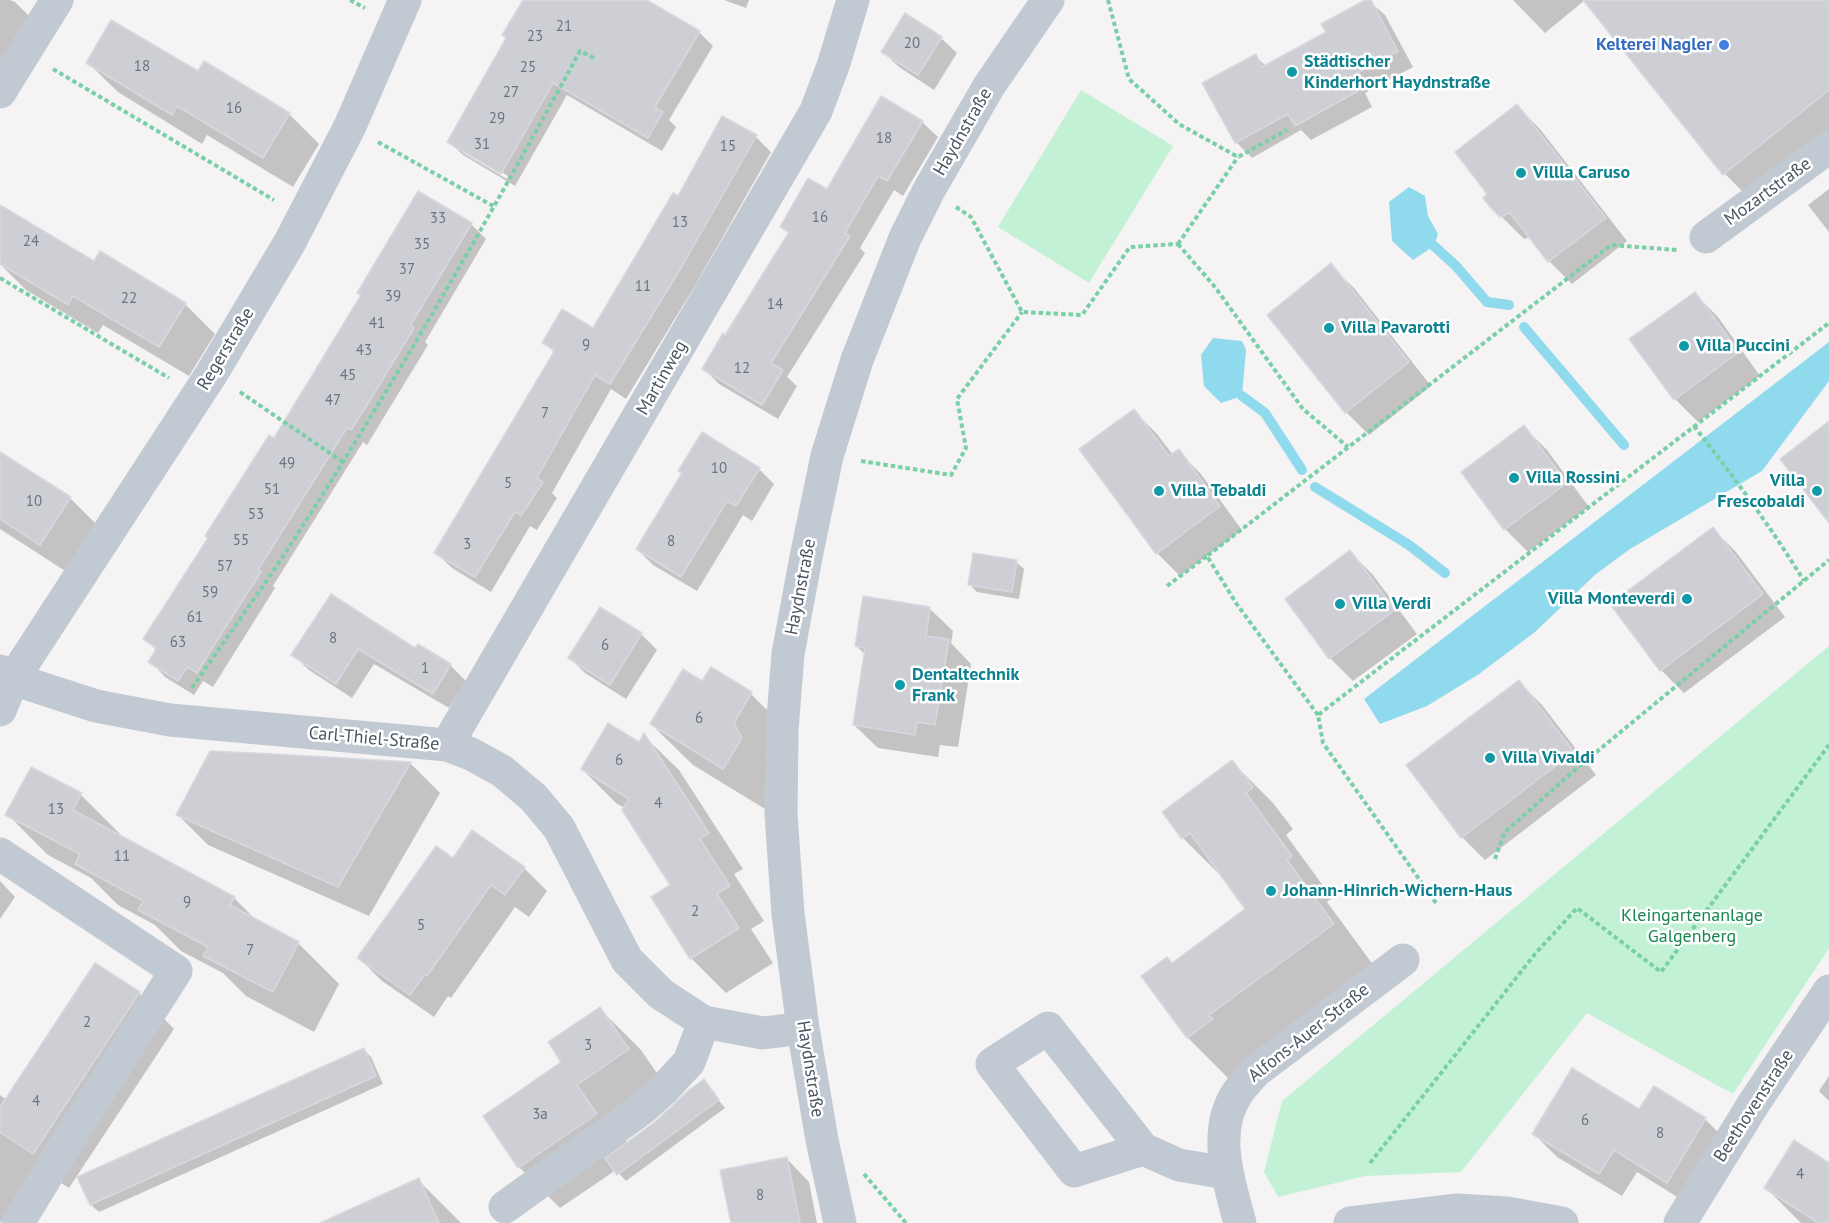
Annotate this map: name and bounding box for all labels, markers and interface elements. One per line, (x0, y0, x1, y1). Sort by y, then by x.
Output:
house number: 21 (556, 18, 572, 36)
house number: 23 (527, 28, 543, 46)
place label: Kelterei Nagler (1596, 34, 1712, 56)
house number: 20 (904, 35, 920, 53)
marker: Kelterei Nagler (1717, 38, 1731, 52)
place label: Städtischer Kinderhort Haydnstraße (1304, 51, 1491, 94)
house number: 18 (134, 58, 150, 76)
house number: 25 (520, 59, 536, 77)
marker: Städtischer Kinderhort Haydnstraße (1285, 65, 1299, 79)
house number: 27 (503, 84, 519, 102)
street label: Haydnstraße (929, 84, 997, 180)
house number: 16 (226, 100, 242, 118)
house number: 29 (489, 110, 505, 128)
house number: 18 (876, 130, 892, 148)
house number: 31 (474, 136, 490, 154)
house number: 15 (720, 138, 736, 156)
street label: Mozartstraße (1720, 153, 1816, 231)
place label: Villla Caruso (1533, 162, 1630, 184)
marker: Villla Caruso (1514, 166, 1528, 180)
house number: 16 (812, 209, 828, 227)
house number: 33 (430, 210, 446, 228)
house number: 13 (672, 214, 688, 232)
house number: 24 (23, 233, 39, 251)
house number: 35 (414, 236, 430, 254)
house number: 37 (399, 261, 415, 279)
house number: 11 (635, 278, 651, 296)
house number: 39 (385, 288, 401, 306)
house number: 22 (121, 290, 137, 308)
house number: 14 (767, 296, 783, 314)
street label: Regerstraße (193, 304, 259, 394)
house number: 41 (369, 315, 385, 333)
place label: Villa Pavarotti (1341, 317, 1450, 339)
marker: Villa Pavarotti (1322, 321, 1336, 335)
place label: Villa Puccini (1696, 335, 1790, 357)
house number: 9 (582, 337, 590, 355)
street label: Martinweg (632, 337, 692, 419)
marker: Villa Puccini (1677, 339, 1691, 353)
house number: 43 (356, 342, 372, 360)
house number: 12 (734, 360, 750, 378)
house number: 45 (340, 367, 356, 385)
house number: 47 (325, 392, 341, 410)
house number: 7 (541, 405, 549, 423)
house number: 49 (279, 455, 295, 473)
house number: 10 (711, 460, 727, 478)
place label: Villa Rossini (1526, 467, 1620, 489)
place label: Villa Frescobaldi (1717, 470, 1805, 512)
marker: Villa Rossini (1507, 471, 1521, 485)
house number: 5 (504, 475, 512, 493)
place label: Villa Tebaldi (1171, 480, 1266, 502)
house number: 51 (264, 481, 280, 499)
marker: Villa Tebaldi (1152, 484, 1166, 498)
marker: Villa Frescobaldi (1810, 484, 1824, 498)
house number: 10 (26, 493, 42, 511)
house number: 53 (248, 506, 264, 524)
house number: 55 (233, 532, 249, 550)
house number: 8 (667, 533, 675, 551)
house number: 3 (463, 536, 471, 554)
street label: Haydnstraße (781, 537, 821, 637)
house number: 57 (217, 558, 233, 576)
house number: 59 (202, 584, 218, 602)
place label: Villa Monteverdi (1548, 588, 1675, 610)
marker: Villa Monteverdi (1680, 592, 1694, 606)
place label: Villa Verdi (1352, 593, 1431, 615)
marker: Villa Verdi (1333, 597, 1347, 611)
house number: 61 (187, 609, 203, 627)
house number: 8 (329, 630, 337, 648)
house number: 63 (170, 634, 186, 652)
house number: 6 (601, 637, 609, 655)
house number: 1 (421, 660, 429, 678)
place label: Dentaltechnik Frank (912, 664, 1019, 706)
marker: Dentaltechnik Frank (893, 678, 907, 692)
house number: 6 (695, 710, 703, 728)
street label: Carl-Thiel-Straße (308, 723, 440, 755)
place label: Villa Vivaldi (1502, 747, 1595, 769)
marker: Villa Vivaldi (1483, 751, 1497, 765)
house number: 6 (615, 752, 623, 770)
house number: 4 (654, 795, 662, 813)
house number: 13 (48, 801, 64, 819)
house number: 11 (114, 848, 130, 866)
place label: Johann-Hinrich-Wichern-Haus (1283, 880, 1512, 902)
marker: Johann-Hinrich-Wichern-Haus (1264, 884, 1278, 898)
house number: 9 (183, 894, 191, 912)
house number: 2 (691, 903, 699, 921)
park label: Kleingartenanlage Galgenberg (1621, 905, 1763, 948)
house number: 5 (417, 917, 425, 935)
house number: 7 (246, 942, 254, 960)
street label: Alfons-Auer-Straße (1244, 979, 1374, 1087)
house number: 2 (83, 1014, 91, 1032)
street label: Haydnstraße (792, 1019, 828, 1119)
house number: 3 (584, 1037, 592, 1055)
street label: Beethovenstraße (1710, 1046, 1798, 1166)
house number: 4 (32, 1093, 40, 1111)
house number: 3a (532, 1106, 548, 1124)
house number: 6 (1581, 1112, 1589, 1130)
house number: 8 (1656, 1125, 1664, 1143)
house number: 4 (1796, 1166, 1804, 1184)
house number: 8 (756, 1187, 764, 1205)

